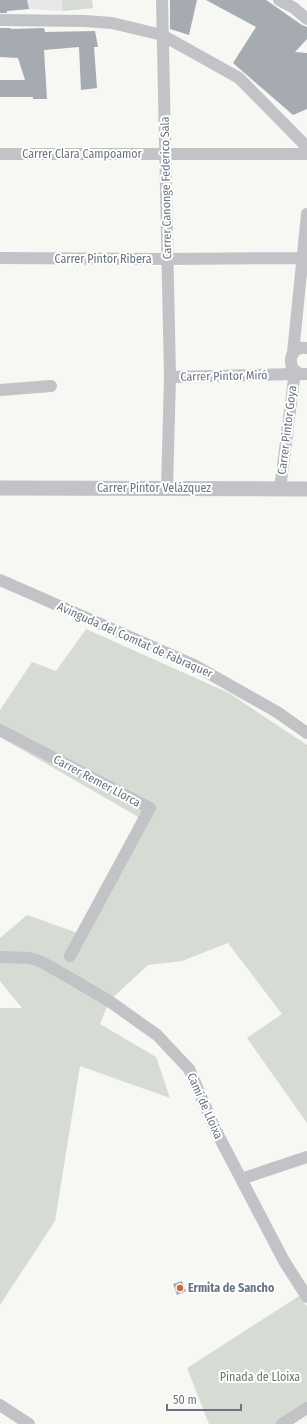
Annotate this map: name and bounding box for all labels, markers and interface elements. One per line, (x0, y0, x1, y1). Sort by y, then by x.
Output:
street label: Carrer Canonge Federico Sala (158, 116, 174, 260)
street label: Carrer Clara Campoamor (22, 147, 143, 161)
street label: Carrer Pintor Ribera (54, 252, 152, 266)
street label: Carrer Pintor Miró (180, 368, 268, 384)
street label: Carrer Pintor Goya (275, 385, 299, 475)
street label: Carrer Pintor Velázquez (97, 481, 211, 495)
street label: Avinguda del Comtat de Fabraquer (55, 599, 216, 681)
street label: Carrer Remer Llorca (51, 752, 143, 810)
street label: Camí de Lloixa (184, 1071, 226, 1141)
place label: Ermita de Sancho (188, 1281, 275, 1295)
marker: Ermita de Sancho (175, 1283, 185, 1293)
park label: Pinada de Lloixa (220, 1370, 300, 1384)
scale bar (167, 1386, 241, 1412)
text: 50 m (173, 1393, 197, 1407)

